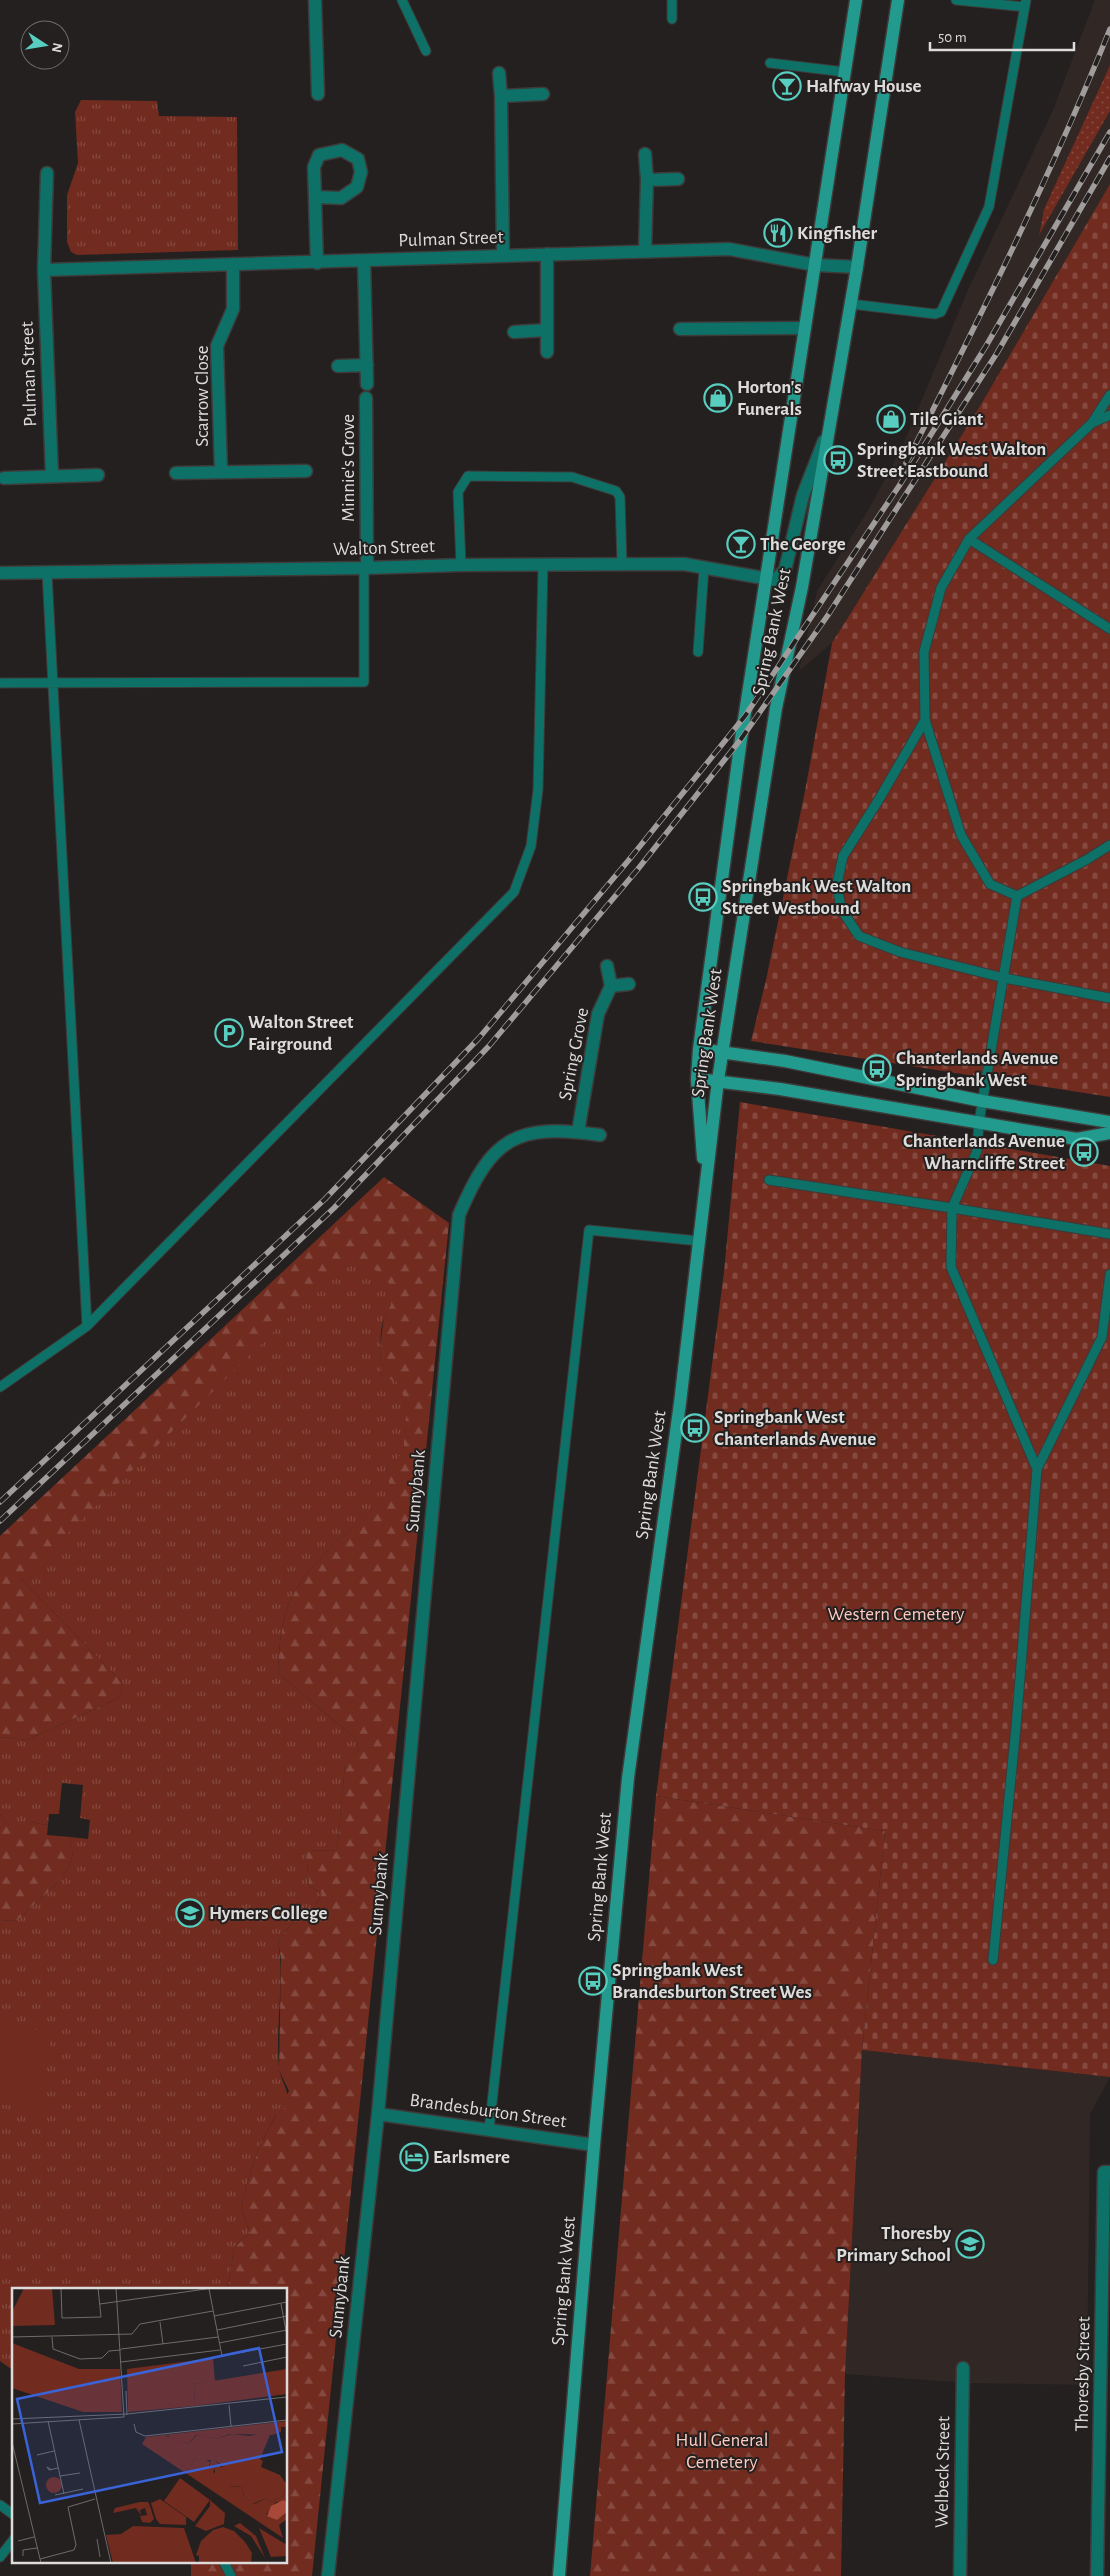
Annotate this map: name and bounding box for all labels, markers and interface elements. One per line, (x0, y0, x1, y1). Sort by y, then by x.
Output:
north arrow (20, 20, 70, 70)
scale bar (930, 20, 1074, 52)
text: 50 m (938, 30, 967, 45)
text: N (49, 41, 65, 54)
bar icon: Halfway House (772, 71, 802, 101)
place label: Halfway House (806, 77, 922, 96)
restaurant icon: Kingfisher (763, 218, 793, 248)
place label: Kingfisher (797, 224, 878, 243)
street label: Pulman Street (398, 228, 504, 250)
street label: Pulman Street (18, 321, 40, 427)
street label: Scarrow Close (193, 345, 212, 447)
place label: Horton's Funerals (737, 378, 802, 419)
shop icon: Horton's Funerals (703, 383, 733, 413)
shop icon: Tile Giant (876, 404, 906, 434)
place label: Tile Giant (910, 410, 984, 429)
street label: Minnie's Grove (339, 414, 358, 522)
place label: Springbank West Walton Street Eastbound (857, 440, 1046, 481)
bus stop icon: Springbank West Walton Street Eastbound (823, 445, 853, 475)
bar icon: The George (726, 529, 756, 559)
place label: The George (760, 535, 846, 554)
street label: Walton Street (333, 537, 435, 559)
street label: Spring Bank West (749, 567, 795, 697)
place label: Springbank West Walton Street Westbound (722, 877, 911, 918)
bus stop icon: Springbank West Walton Street Westbound (688, 882, 718, 912)
street label: Spring Bank West (689, 967, 725, 1099)
street label: Spring Grove (556, 1006, 592, 1102)
place label: Walton Street Fairground (248, 1013, 354, 1054)
parking icon: Walton Street Fairground (214, 1018, 244, 1048)
place label: Chanterlands Avenue Springbank West (896, 1049, 1058, 1090)
bus stop icon: Chanterlands Avenue Springbank West (862, 1054, 892, 1084)
place label: Chanterlands Avenue Wharncliffe Street (903, 1132, 1066, 1173)
bus stop icon: Chanterlands Avenue Wharncliffe Street (1069, 1137, 1099, 1167)
place label: Springbank West Chanterlands Avenue (714, 1408, 876, 1449)
street label: Spring Bank West (633, 1409, 669, 1541)
bus stop icon: Springbank West Chanterlands Avenue (680, 1413, 710, 1443)
street label: Sunnybank (403, 1449, 429, 1533)
park label: Western Cemetery (828, 1605, 964, 1624)
street label: Spring Bank West (585, 1812, 615, 1942)
street label: Sunnybank (366, 1852, 392, 1936)
school or university icon: Hymers College (175, 1898, 205, 1928)
place label: Hymers College (209, 1904, 327, 1923)
place label: Springbank West Brandesburton Street Wes (612, 1961, 812, 2002)
bus stop icon: Springbank West Brandesburton Street Wes (578, 1966, 608, 1996)
street label: Brandesburton Street (408, 2091, 568, 2131)
hotel icon: Earlsmere (399, 2142, 429, 2172)
place label: Earlsmere (433, 2148, 510, 2167)
street label: Spring Bank West (549, 2216, 579, 2346)
place label: Thoresby Primary School (836, 2224, 951, 2265)
school or university icon: Thoresby Primary School (955, 2229, 985, 2259)
street label: Sunnybank (326, 2255, 354, 2339)
inset map (12, 2288, 288, 2564)
street label: Thoresby Street (1072, 2316, 1094, 2432)
street label: Welbeck Street (933, 2416, 953, 2528)
park label: Hull General Cemetery (676, 2431, 768, 2472)

